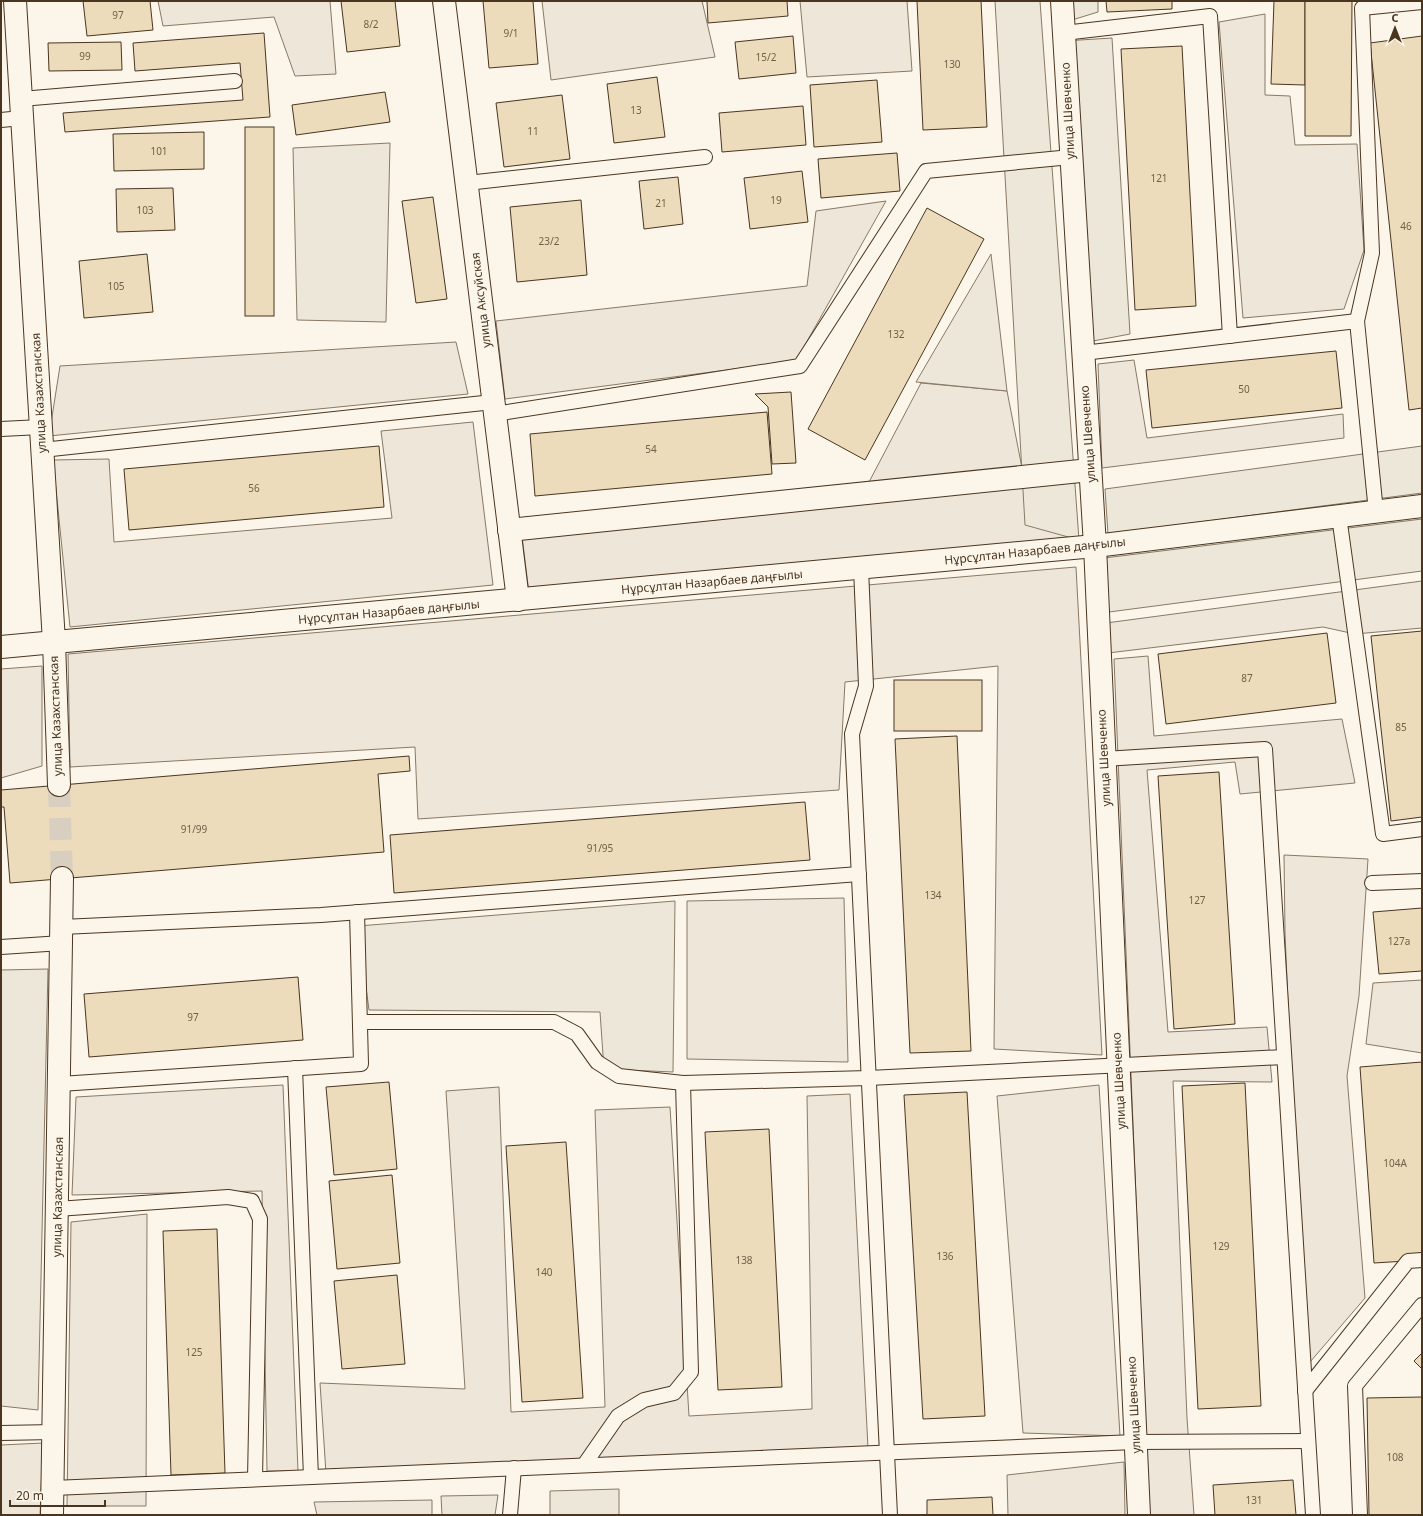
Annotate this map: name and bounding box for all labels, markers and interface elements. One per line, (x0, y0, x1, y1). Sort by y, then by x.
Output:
house number: 97 (112, 8, 124, 22)
north arrow (1375, 8, 1415, 48)
text: С (1391, 10, 1399, 25)
house number: 8/2 (363, 17, 379, 31)
house number: 9/1 (503, 26, 519, 40)
house number: 99 (79, 49, 91, 63)
house number: 15/2 (756, 50, 777, 64)
house number: 130 (943, 57, 961, 71)
street label: улица Шевченко (1056, 62, 1079, 160)
house number: 13 (630, 103, 642, 117)
house number: 11 (527, 124, 539, 138)
house number: 101 (150, 144, 168, 158)
house number: 121 (1150, 171, 1168, 185)
house number: 19 (770, 193, 782, 207)
house number: 21 (655, 196, 667, 210)
house number: 103 (136, 203, 154, 217)
house number: 46 (1400, 219, 1412, 233)
house number: 23/2 (539, 234, 560, 248)
street label: улица Аксуйская (466, 251, 495, 349)
house number: 105 (107, 279, 125, 293)
house number: 132 (887, 327, 905, 341)
street label: улица Казахстанская (27, 332, 50, 454)
house number: 50 (1238, 382, 1250, 396)
street label: улица Шевченко (1076, 385, 1099, 483)
house number: 54 (645, 442, 657, 456)
house number: 56 (248, 481, 260, 495)
street label: Нұрсұлтан Назарбаев даңғылы (943, 533, 1126, 568)
street label: Нұрсұлтан Назарбаев даңғылы (620, 565, 803, 598)
street label: Нұрсұлтан Назарбаев даңғылы (297, 595, 480, 628)
street label: улица Казахстанская (45, 655, 66, 777)
house number: 87 (1241, 671, 1253, 685)
street label: улица Шевченко (1092, 709, 1115, 807)
house number: 85 (1395, 720, 1407, 734)
house number: 91/99 (181, 822, 208, 836)
house number: 91/95 (587, 841, 614, 855)
house number: 134 (924, 888, 942, 902)
house number: 127 (1188, 893, 1206, 907)
house number: 127а (1388, 934, 1410, 948)
house number: 97 (187, 1010, 199, 1024)
street label: улица Шевченко (1107, 1032, 1130, 1130)
street label: улица Казахстанская (48, 1137, 67, 1257)
house number: 104А (1383, 1156, 1407, 1170)
house number: 129 (1212, 1239, 1230, 1253)
house number: 136 (936, 1249, 954, 1263)
house number: 138 (735, 1253, 753, 1267)
house number: 140 (535, 1265, 553, 1279)
house number: 125 (185, 1345, 203, 1359)
street label: улица Шевченко (1122, 1356, 1145, 1454)
house number: 108 (1386, 1450, 1404, 1464)
scale bar (10, 1482, 105, 1508)
text: 20 m (16, 1487, 44, 1504)
house number: 131 (1245, 1493, 1263, 1507)

